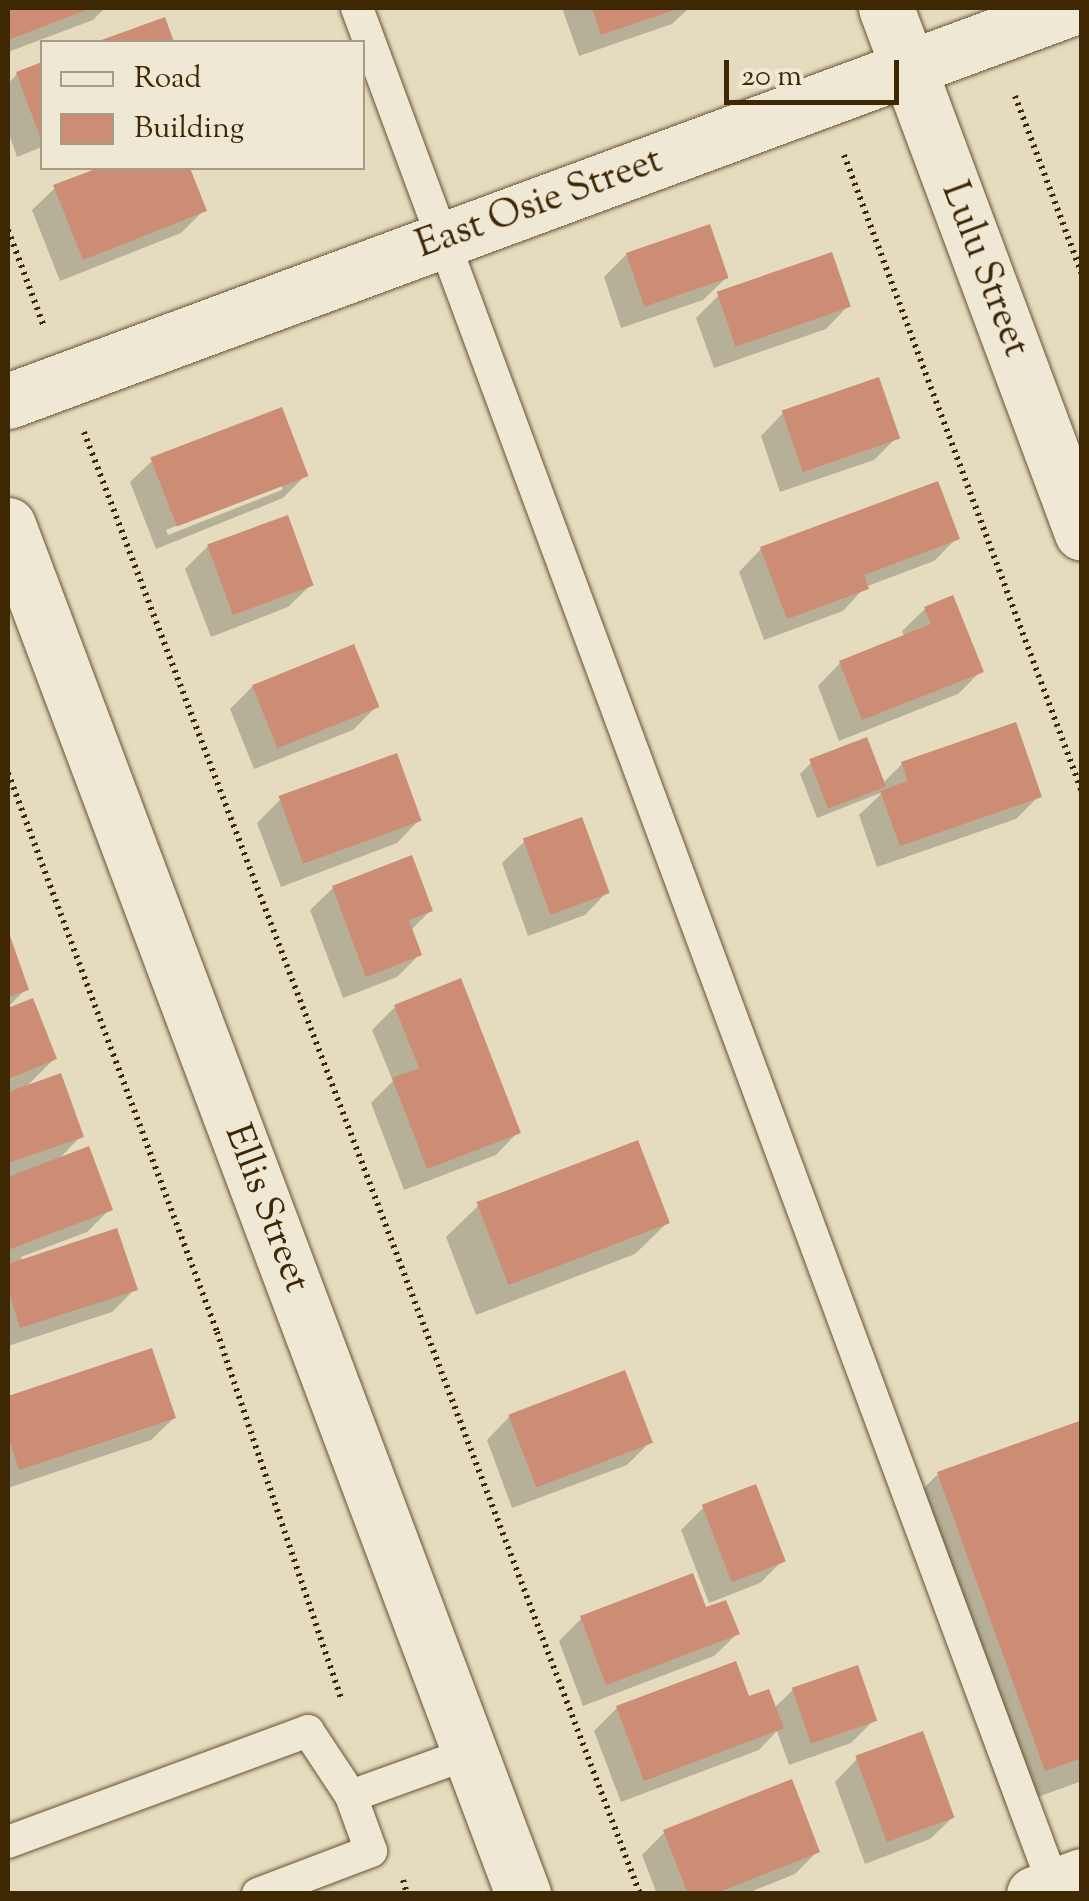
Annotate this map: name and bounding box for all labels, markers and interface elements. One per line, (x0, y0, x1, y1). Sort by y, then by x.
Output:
legend (40, 40, 365, 170)
scale bar (729, 40, 904, 102)
text: 20 m (741, 56, 802, 99)
text: Road (134, 58, 201, 101)
text: Building (134, 108, 244, 151)
street label: East Osie Street (411, 139, 669, 271)
street label: Lulu Street (929, 176, 1037, 364)
street label: Ellis Street (212, 1119, 318, 1299)

